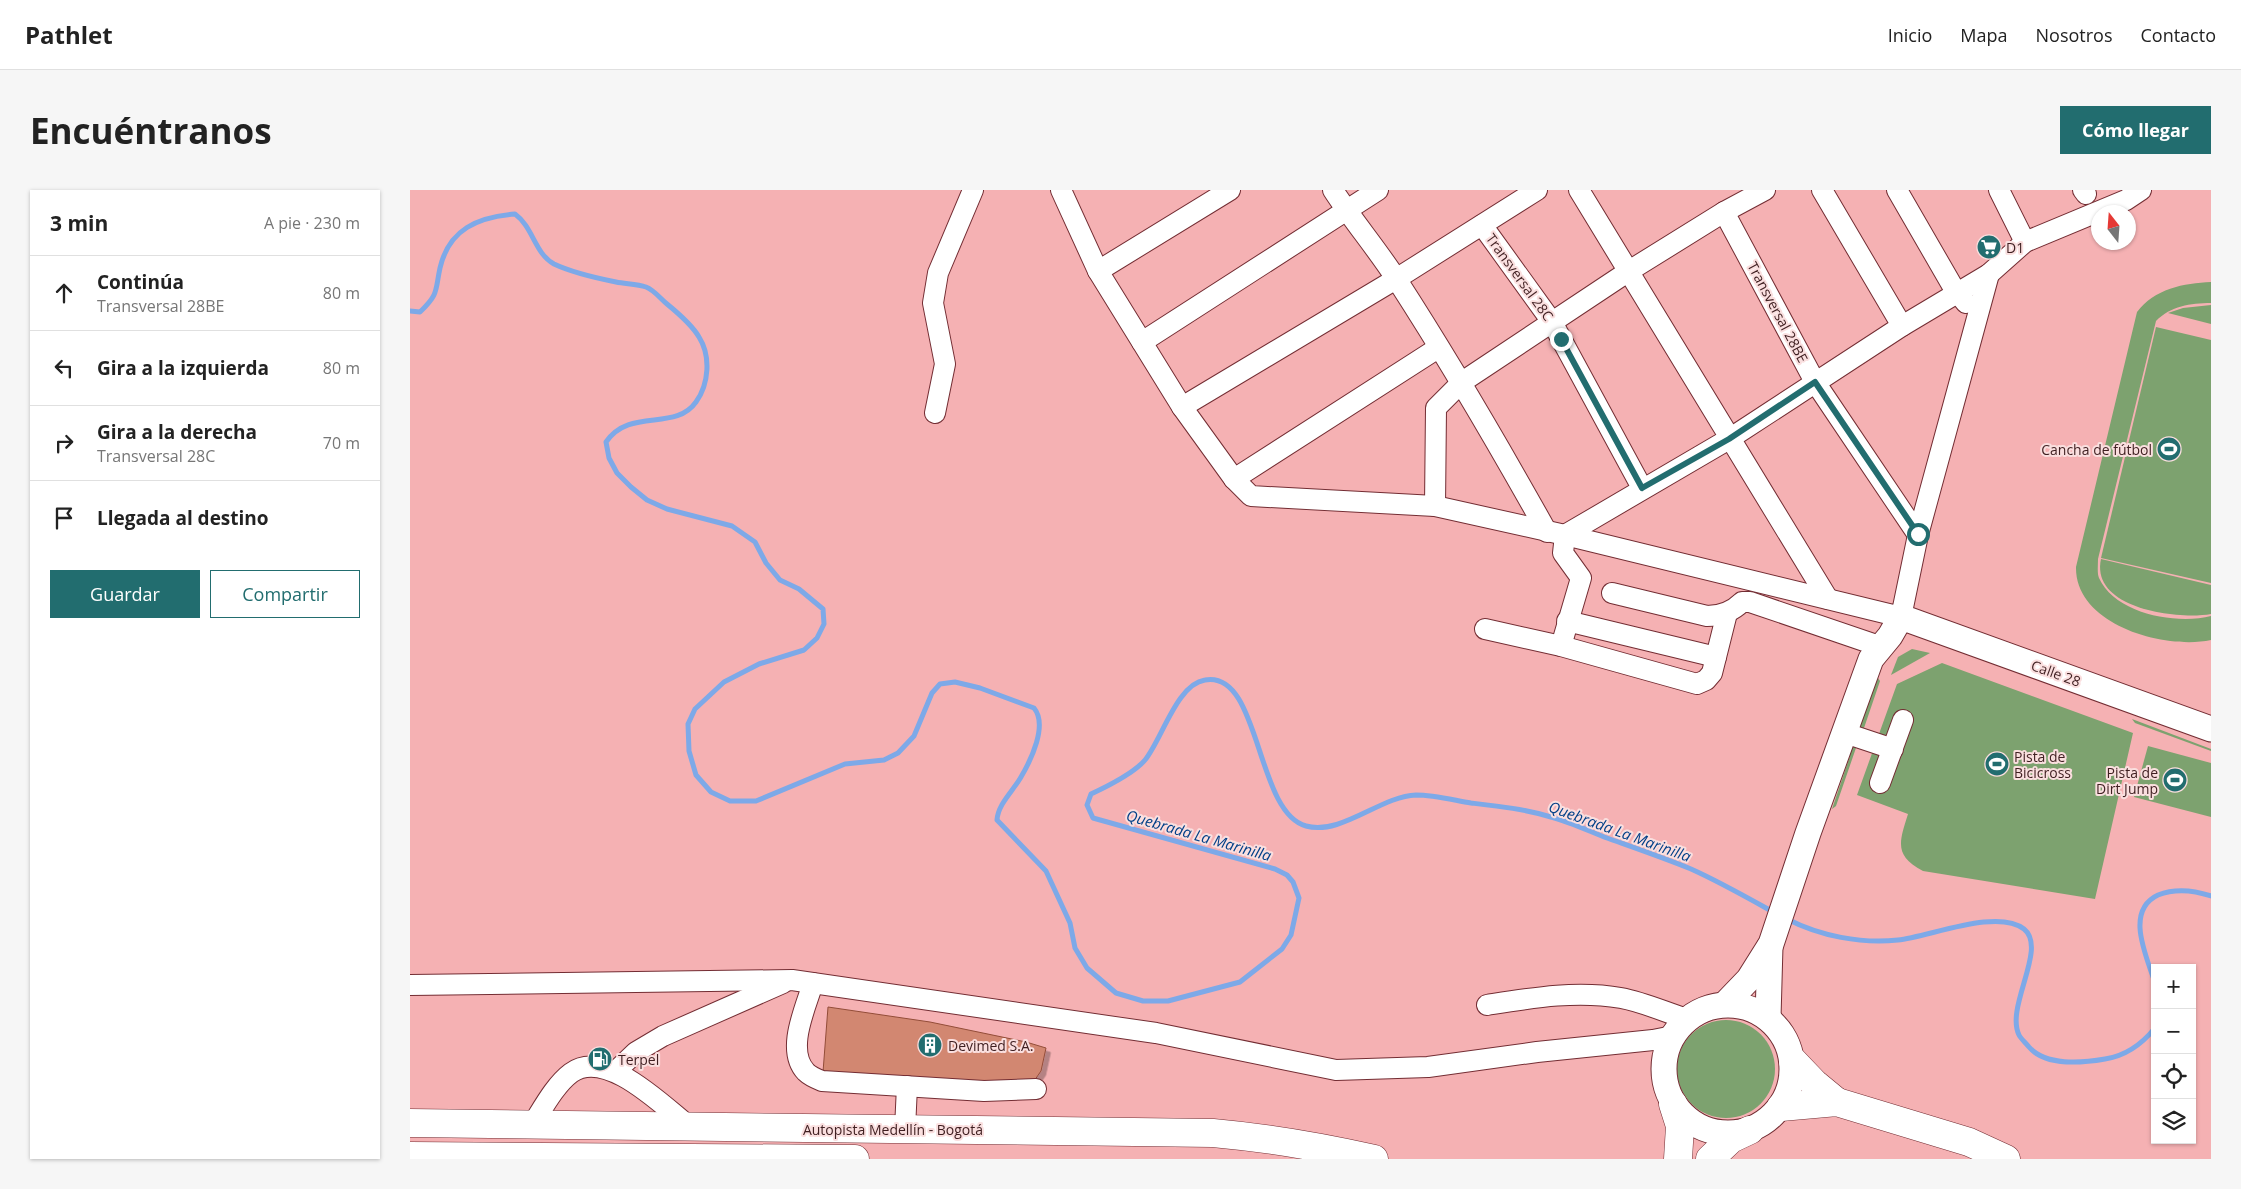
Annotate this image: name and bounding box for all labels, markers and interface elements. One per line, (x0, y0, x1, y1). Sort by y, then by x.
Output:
text: Pathlet (25, 18, 113, 51)
text: Inicio (1888, 23, 1932, 47)
text: Mapa (1960, 23, 2008, 47)
text: Nosotros (2036, 23, 2113, 47)
text: Contacto (2141, 23, 2216, 47)
button: Cómo llegar (2060, 106, 2211, 154)
text: Encuéntranos (30, 107, 272, 154)
north arrow (2091, 205, 2136, 250)
text: 3 min (50, 209, 108, 237)
text: A pie · 230 m (264, 212, 360, 234)
street label: Transversal 28C (1482, 230, 1558, 325)
supermarket icon: D1 (1976, 234, 2002, 260)
place label: D1 (2006, 238, 2024, 257)
street label: Transversal 28BE (1743, 258, 1813, 366)
text: Continúa (97, 269, 184, 295)
icon: ahead (50, 279, 78, 307)
text: 80 m (323, 282, 360, 304)
text: Transversal 28BE (97, 295, 224, 317)
route end (1550, 328, 1573, 351)
icon: left (50, 354, 78, 382)
text: Gira a la izquierda (97, 355, 269, 381)
text: 80 m (323, 357, 360, 379)
text: Gira a la derecha (97, 419, 257, 445)
icon: right (50, 429, 78, 457)
text: 70 m (323, 432, 360, 454)
sports icon: Cancha de fútbol (2156, 436, 2182, 462)
place label: Cancha de fútbol (2041, 440, 2152, 459)
text: Transversal 28C (97, 445, 215, 467)
icon: arrive (50, 504, 78, 532)
text: Llegada al destino (97, 505, 269, 531)
route start (1907, 523, 1930, 546)
button: Guardar (50, 570, 200, 618)
button: Compartir (210, 570, 360, 618)
street label: Calle 28 (2029, 655, 2083, 691)
place label: Pista de Bicicross (2014, 747, 2071, 782)
sports icon: Pista de Bicicross (1984, 751, 2010, 777)
place label: Pista de Dirt Jump (2096, 763, 2158, 798)
sports icon: Pista de Dirt Jump (2162, 767, 2188, 793)
water label: Quebrada La Marinilla (1546, 796, 1694, 866)
water label: Quebrada La Marinilla (1124, 805, 1274, 865)
map controls (2151, 964, 2196, 1144)
button: + (2151, 964, 2196, 1009)
button: − (2151, 1009, 2196, 1054)
building icon: Devimed S.A. (917, 1032, 943, 1058)
place label: Devimed S.A. (948, 1036, 1033, 1055)
fuel station icon: Terpel (587, 1046, 613, 1072)
place label: Terpel (618, 1050, 659, 1069)
button: locate (2151, 1054, 2196, 1099)
button: layers (2151, 1099, 2196, 1144)
street label: Autopista Medellín - Bogotá (803, 1120, 983, 1139)

